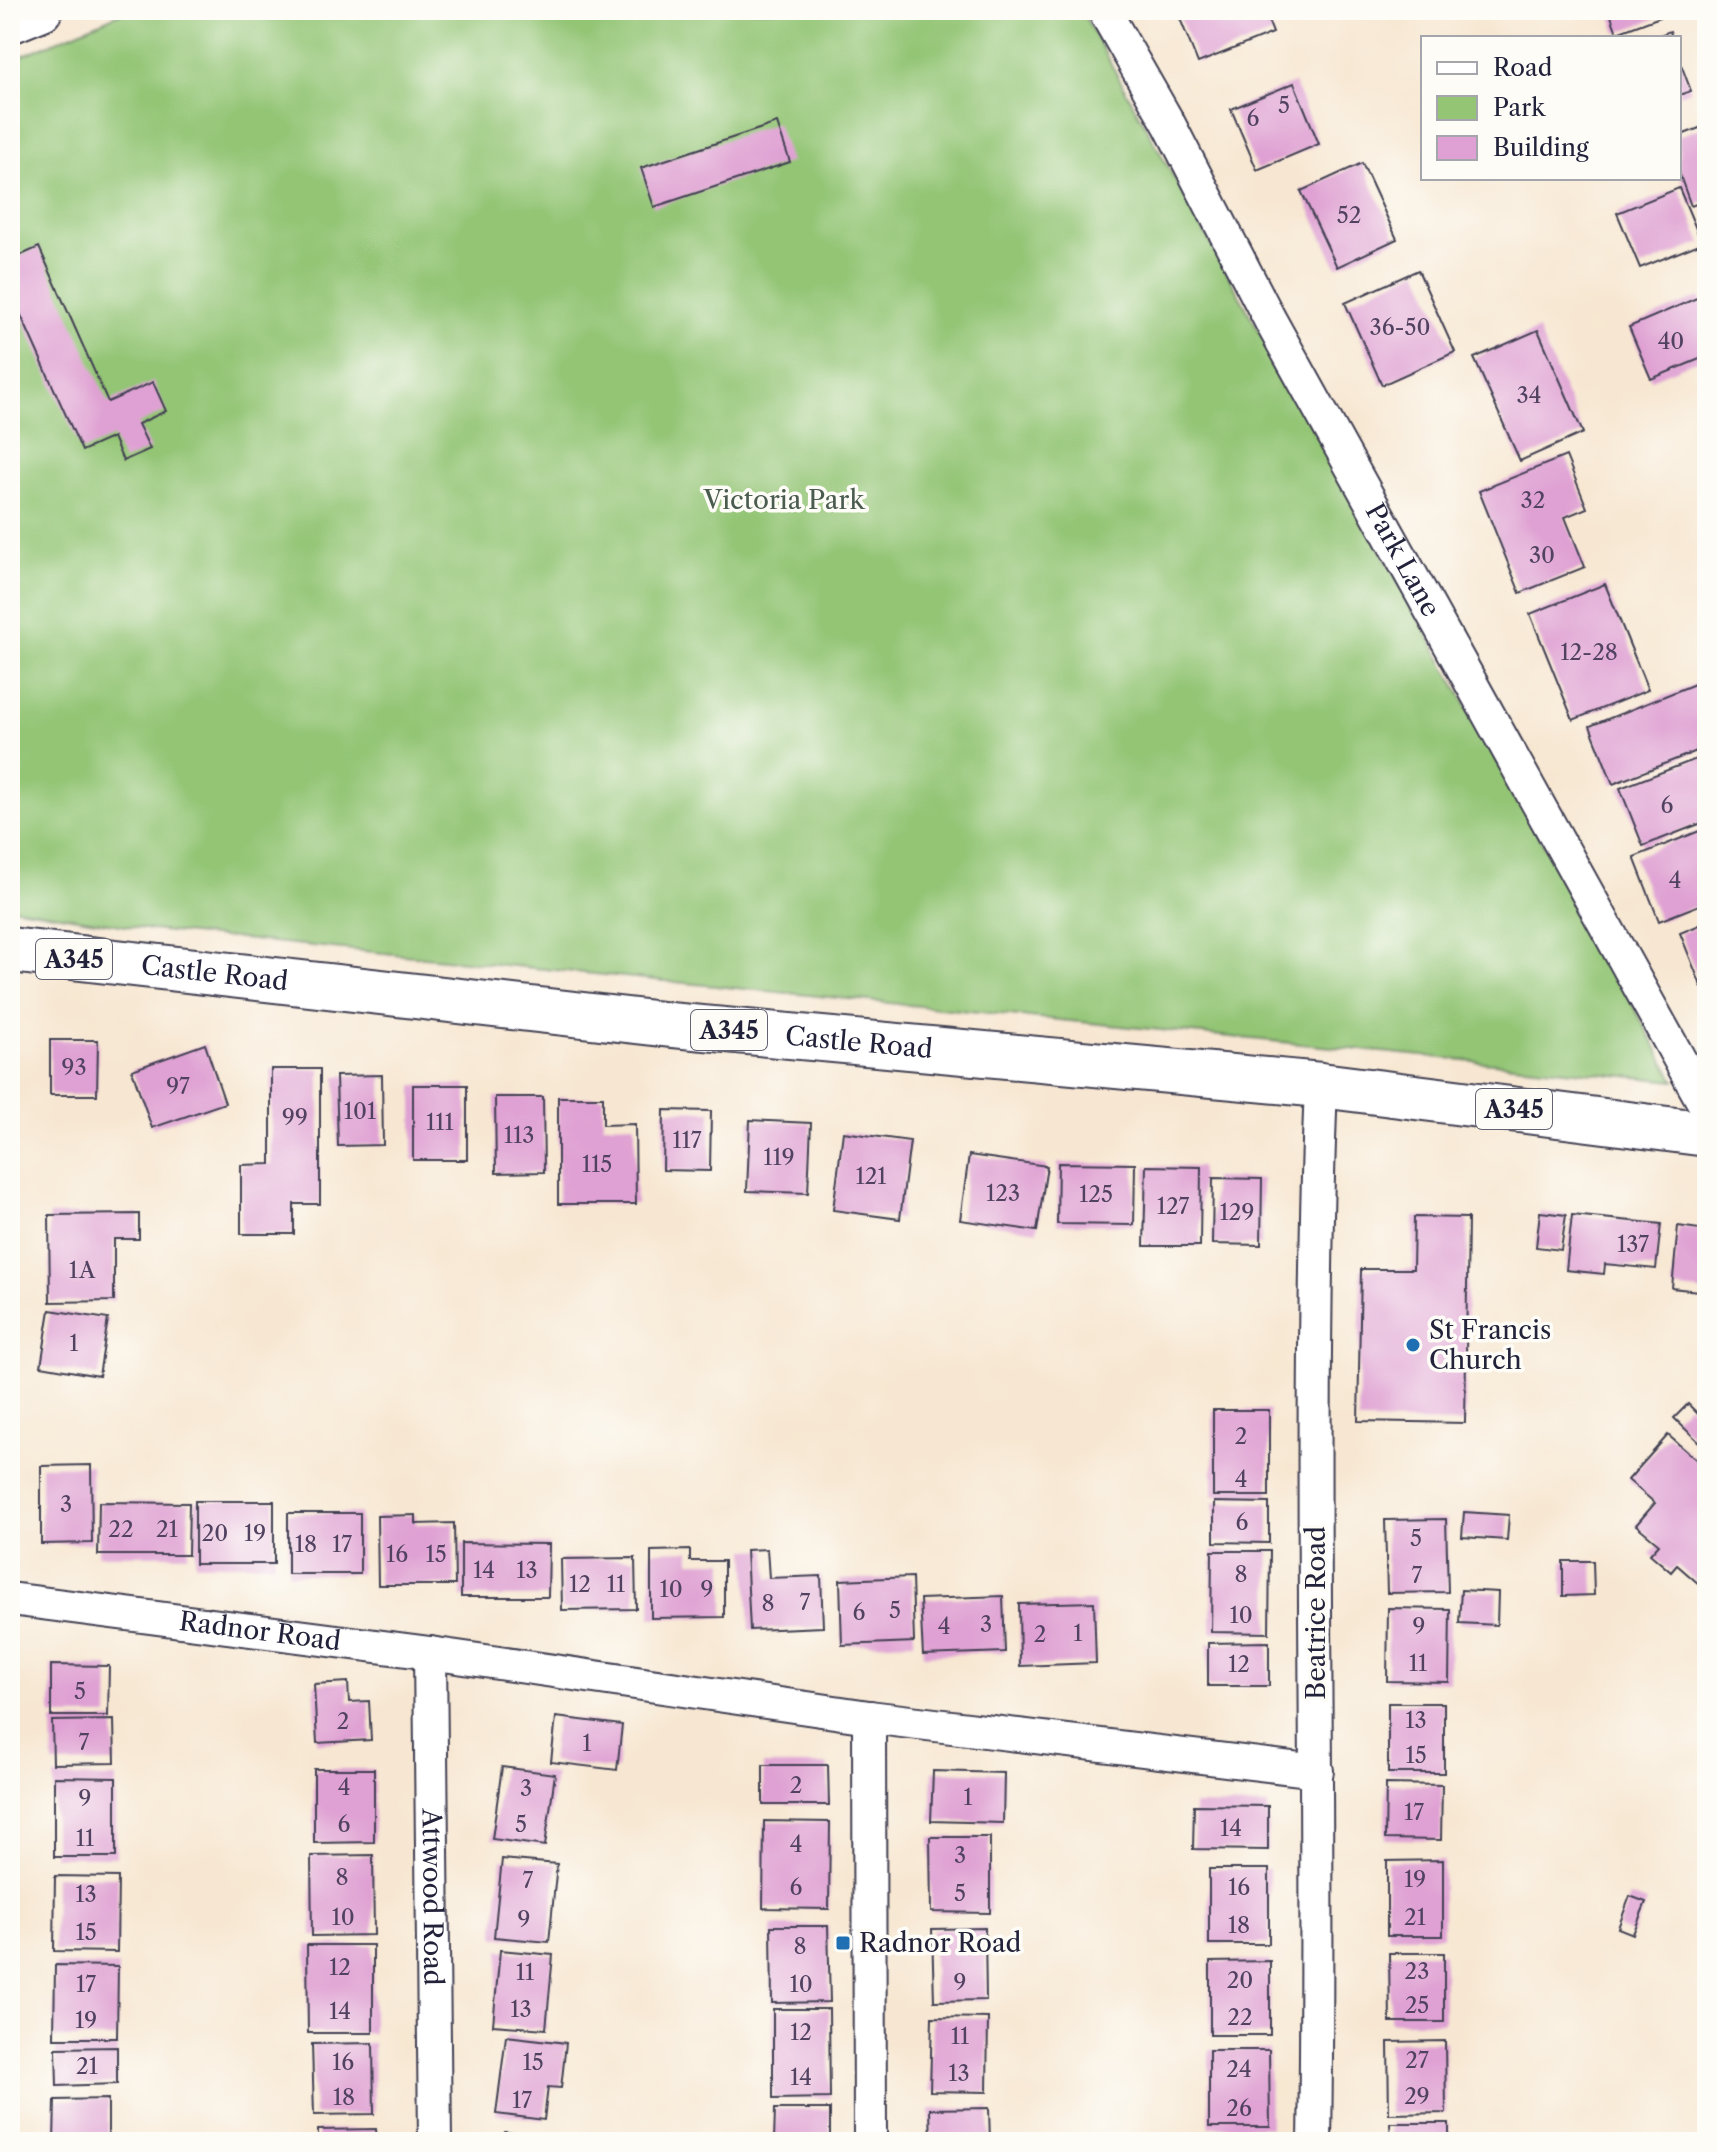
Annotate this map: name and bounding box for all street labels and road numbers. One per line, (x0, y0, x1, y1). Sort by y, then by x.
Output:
street label: Park Lane (1359, 498, 1447, 622)
road number: A345 (36, 939, 112, 979)
street label: Castle Road (140, 949, 290, 997)
road number: A345 (691, 1010, 767, 1050)
street label: Castle Road (784, 1020, 934, 1065)
road number: A345 (1476, 1089, 1552, 1129)
street label: Beatrice Road (1300, 1526, 1332, 1700)
street label: Radnor Road (177, 1605, 343, 1657)
street label: Attwood Road (416, 1807, 449, 1986)

